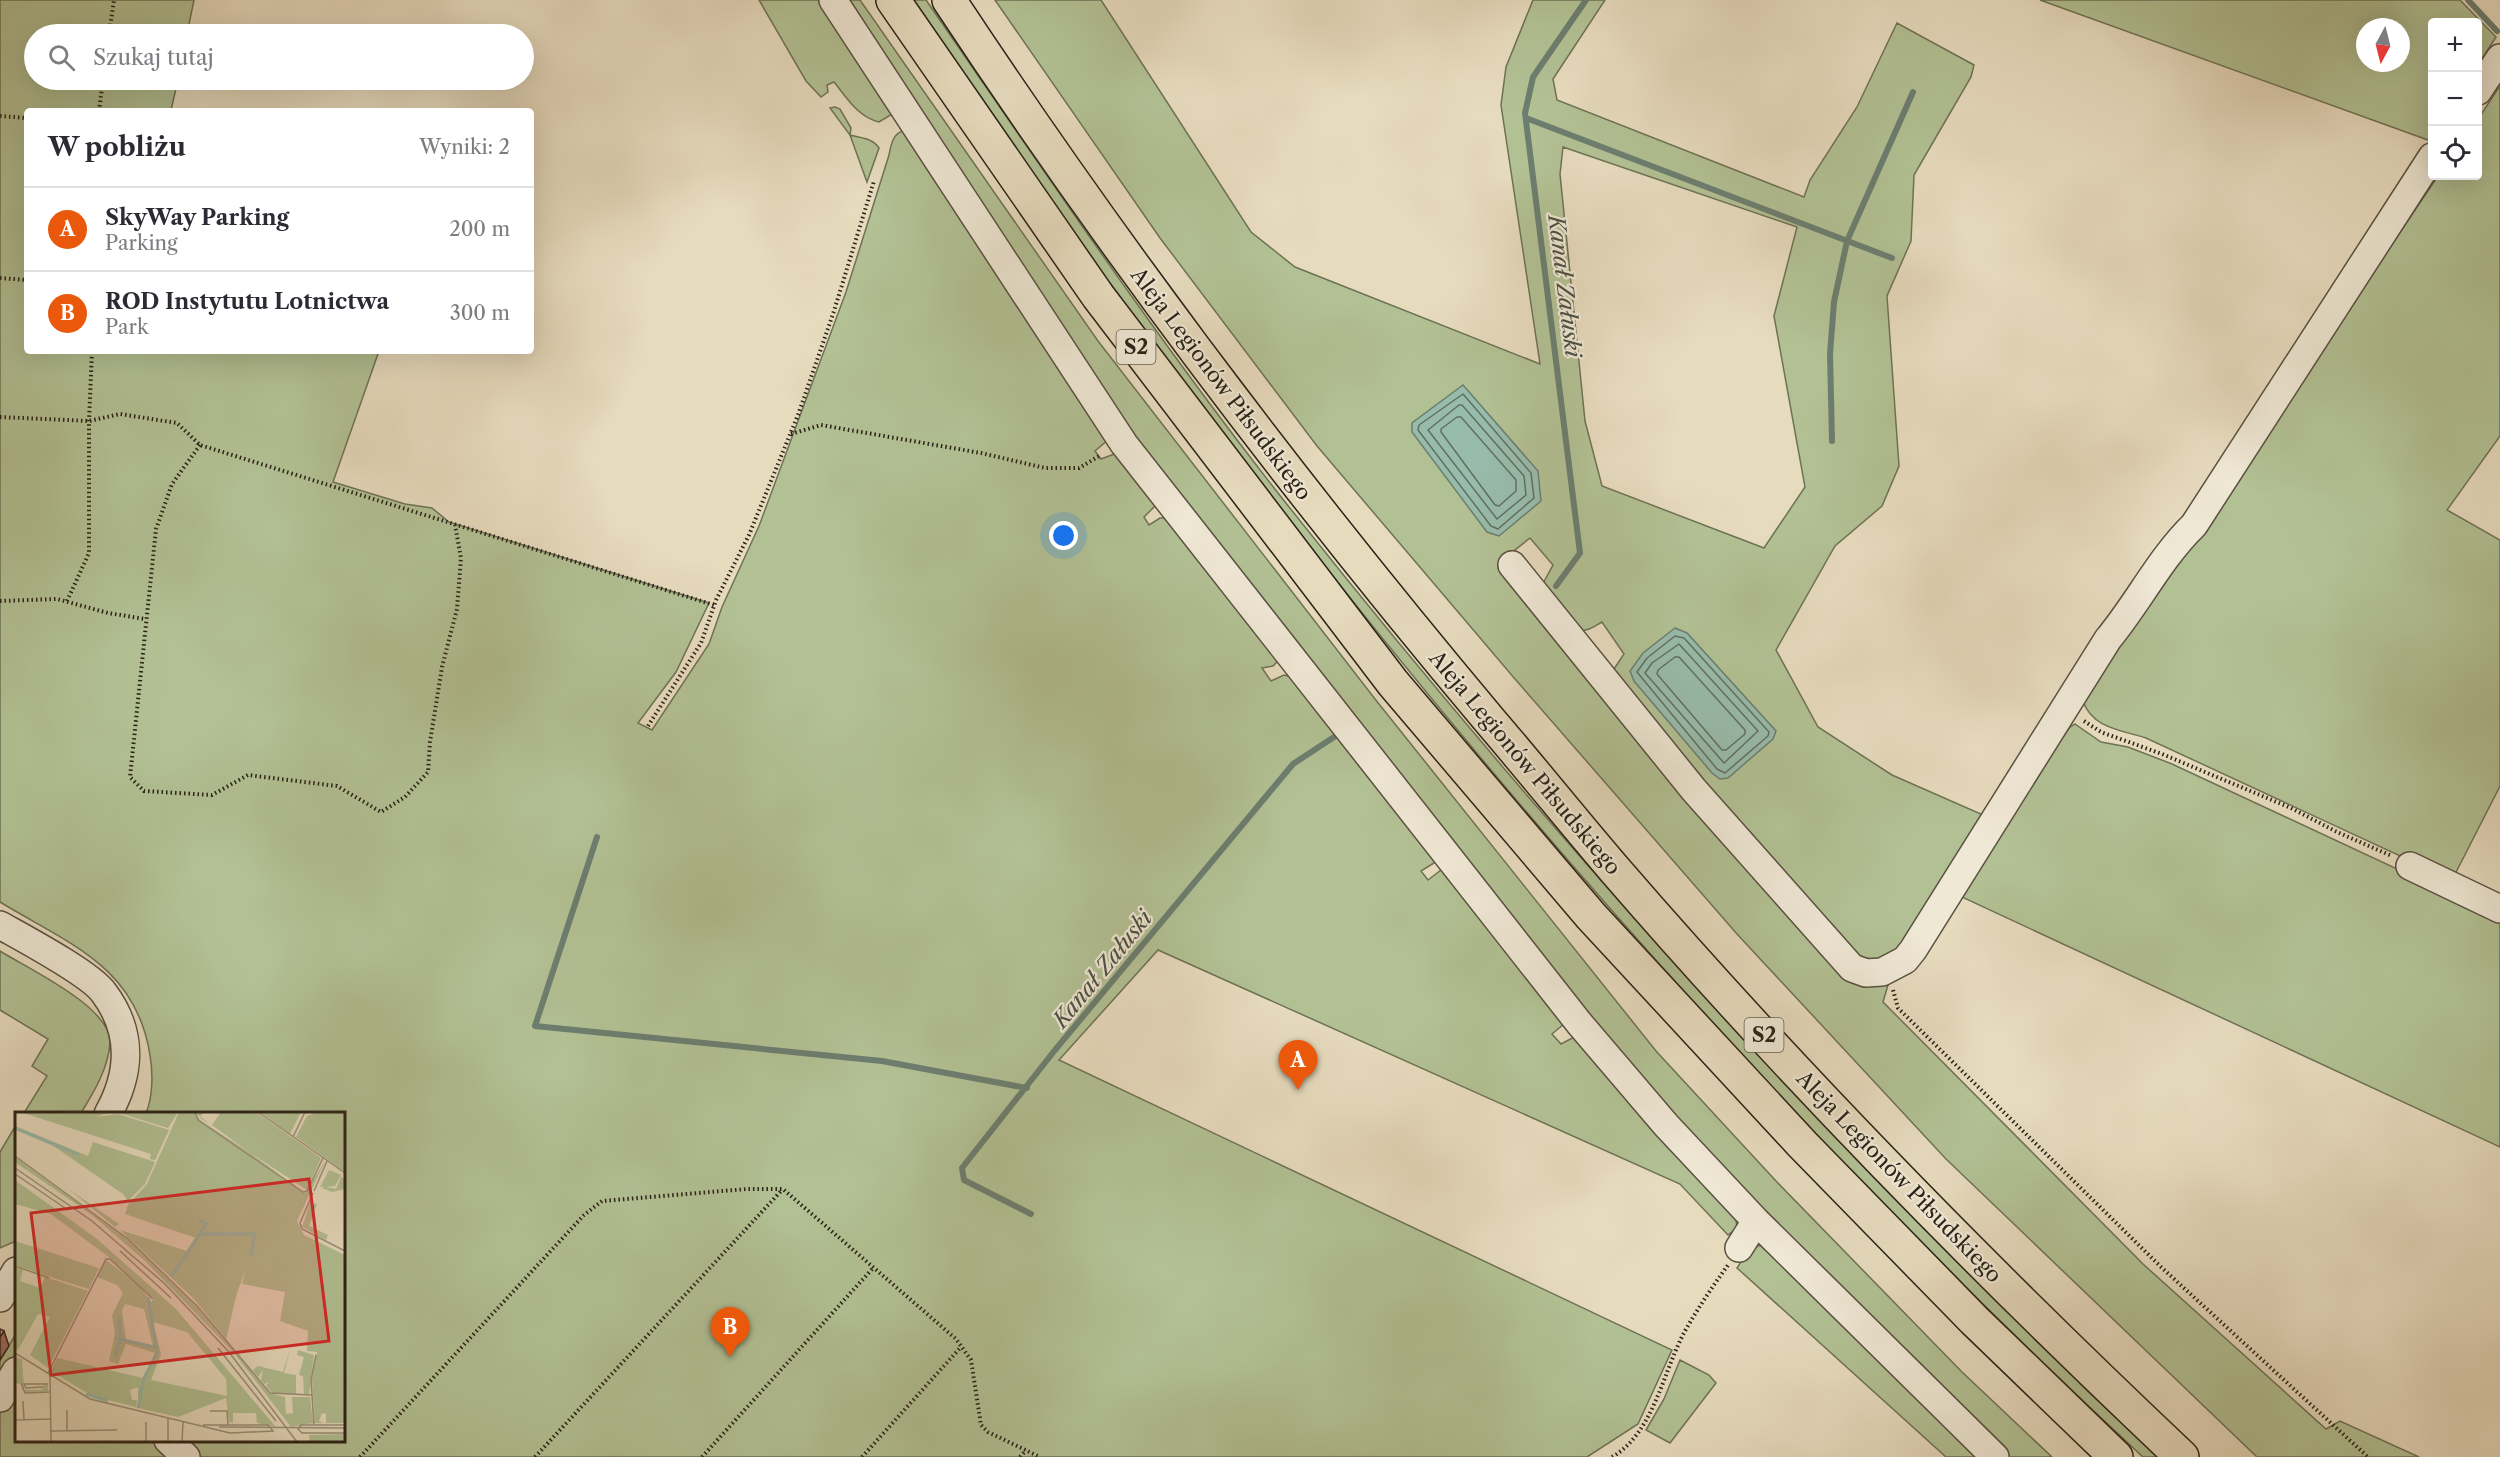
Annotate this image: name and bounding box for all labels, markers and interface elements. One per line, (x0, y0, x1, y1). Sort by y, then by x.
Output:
north arrow (2356, 18, 2410, 72)
map controls (2428, 18, 2482, 180)
button: + (2428, 18, 2482, 72)
search box (24, 24, 534, 90)
icon: search (45, 41, 78, 74)
text: Szukaj tutaj (93, 44, 214, 71)
button: − (2428, 72, 2482, 126)
button: locate (2428, 126, 2482, 180)
text: W pobliżu (48, 131, 186, 163)
text: Wyniki: 2 (419, 135, 510, 159)
text: SkyWay Parking (105, 204, 289, 231)
water label: Kanał Załuski (1542, 211, 1587, 360)
text: A (60, 217, 75, 241)
text: 200 m (449, 217, 510, 241)
text: Parking (105, 231, 178, 255)
street label: Aleja Legionów Piłsudskiego (1125, 262, 1317, 505)
text: ROD Instytutu Lotnictwa (105, 288, 389, 315)
text: B (60, 301, 75, 325)
text: 300 m (450, 301, 510, 325)
text: Park (105, 315, 148, 339)
road number: S2 (1116, 330, 1156, 364)
your location (1049, 521, 1078, 550)
street label: Aleja Legionów Piłsudskiego (1424, 645, 1626, 880)
water label: Kanał Załuski (1046, 904, 1159, 1035)
road number: S2 (1744, 1018, 1784, 1052)
pin: A (1278, 1040, 1318, 1090)
street label: Aleja Legionów Piłsudskiego (1791, 1065, 2007, 1288)
inset map (15, 1112, 345, 1442)
pin: B (710, 1308, 750, 1357)

